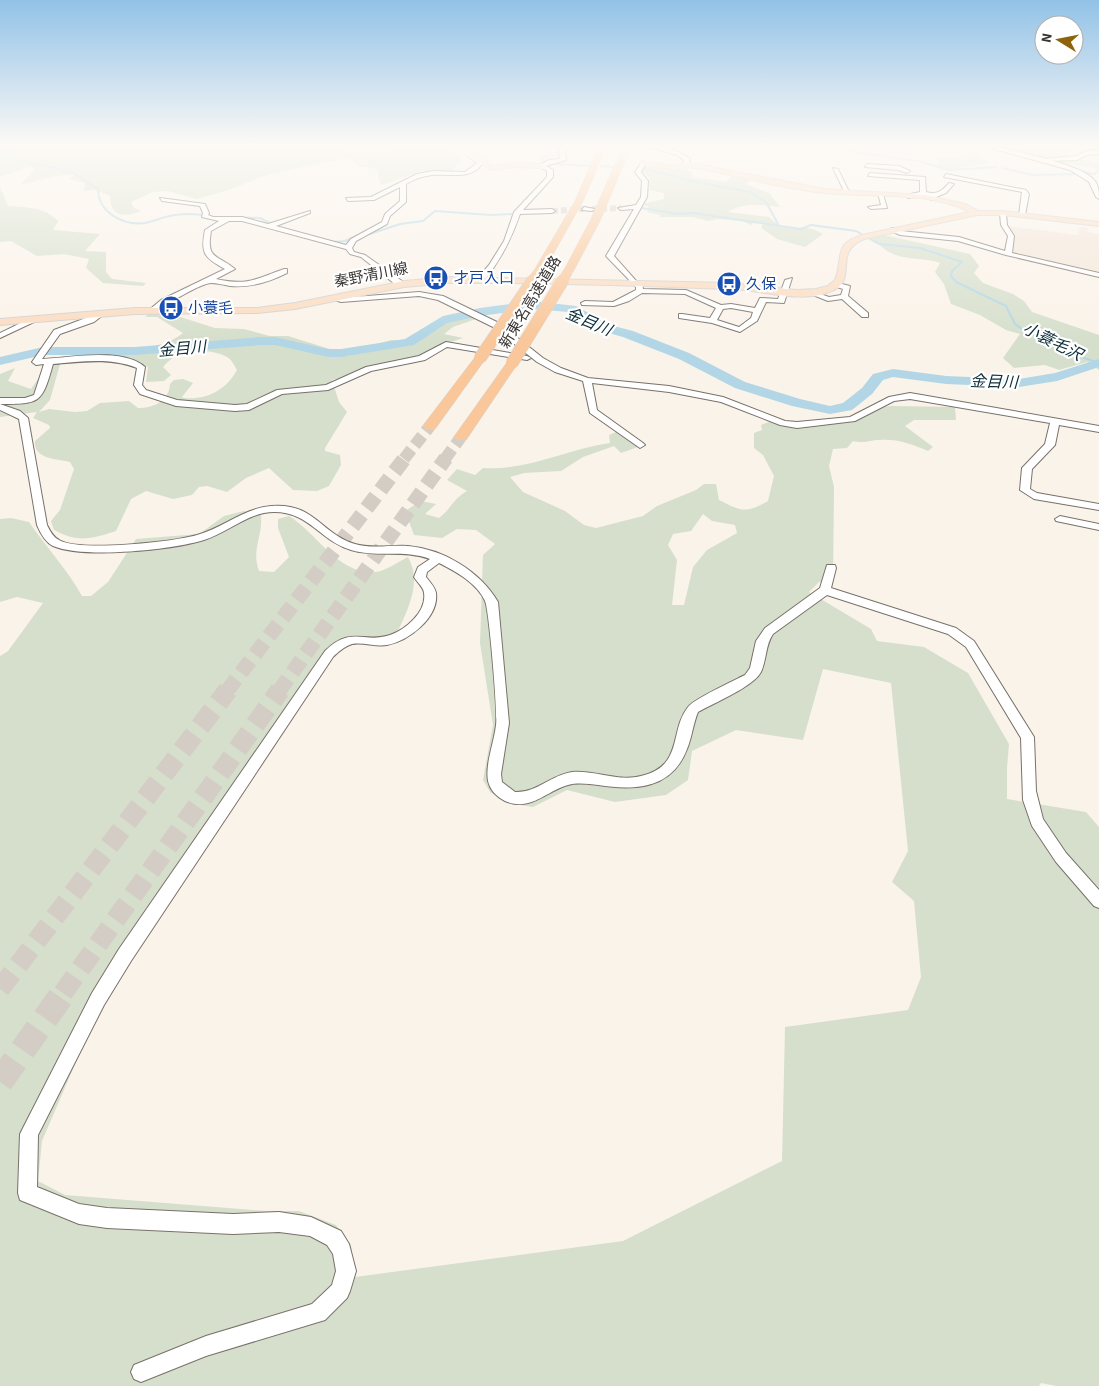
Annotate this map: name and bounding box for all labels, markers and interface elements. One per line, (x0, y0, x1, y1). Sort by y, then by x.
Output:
north arrow (1034, 15, 1084, 65)
text: N (1037, 32, 1058, 44)
street label: 新東名高速道路 (494, 252, 566, 353)
street label: 秦野清川線 (332, 258, 410, 293)
bus stop icon: 才戸入口 (423, 265, 449, 291)
place label: 才戸入口 (454, 268, 514, 289)
bus stop icon: 久保 (716, 271, 742, 297)
place label: 久保 (746, 274, 776, 295)
bus stop icon: 小蓑毛 (158, 295, 184, 321)
place label: 小蓑毛 (188, 298, 233, 319)
water label: 金目川 (562, 302, 617, 342)
water label: 小蓑毛沢 (1019, 318, 1088, 367)
water label: 金目川 (157, 336, 209, 362)
water label: 金目川 (970, 370, 1020, 394)

